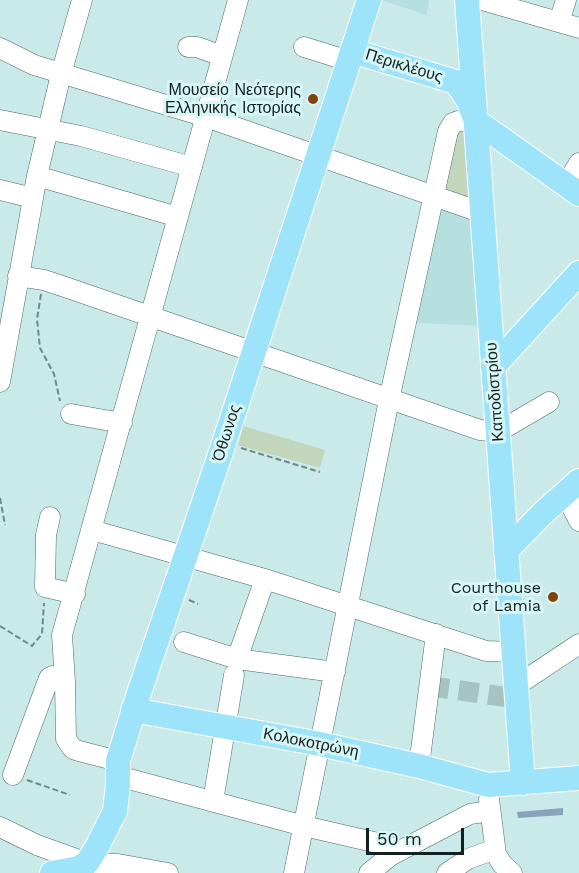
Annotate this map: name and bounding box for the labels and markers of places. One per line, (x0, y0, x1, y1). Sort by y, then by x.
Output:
place label: Μουσείο Νεότερης Ελληνικής Ιστορίας (165, 80, 301, 118)
marker: Μουσείο Νεότερης Ελληνικής Ιστορίας (306, 92, 320, 106)
place label: Courthouse of Lamia (451, 578, 541, 616)
marker: Courthouse of Lamia (546, 590, 560, 604)

